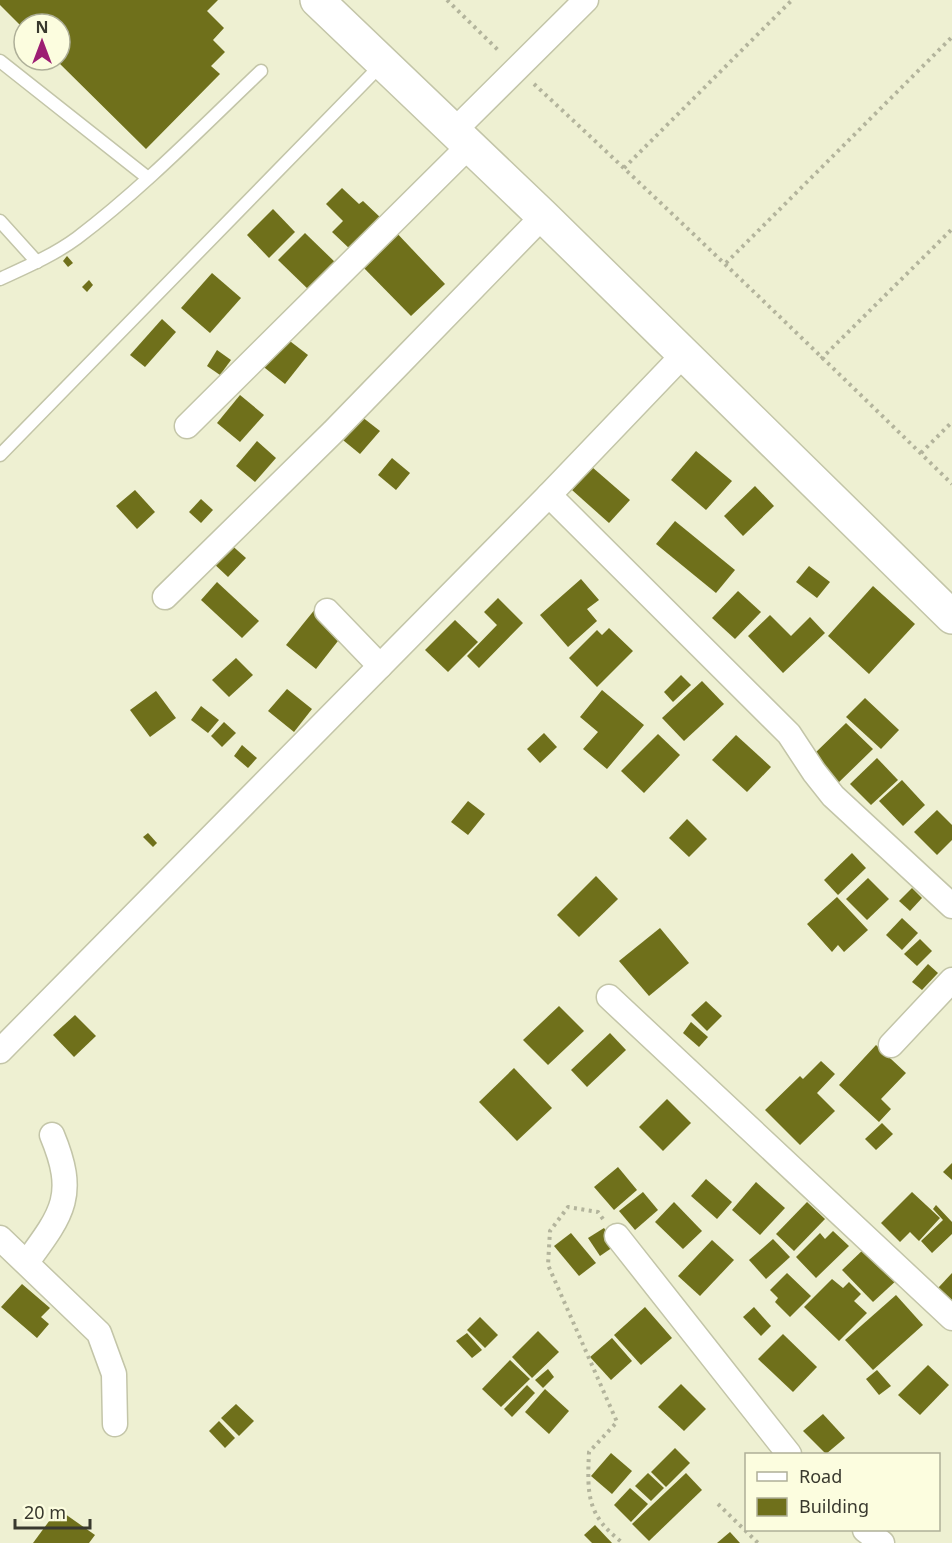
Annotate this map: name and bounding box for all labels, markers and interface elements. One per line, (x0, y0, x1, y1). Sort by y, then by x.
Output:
north arrow (12, 12, 72, 72)
text: N (35, 16, 49, 38)
legend (745, 1453, 940, 1531)
text: Road (799, 1464, 842, 1488)
scale bar (15, 1492, 90, 1530)
text: Building (799, 1494, 869, 1518)
text: 20 m (24, 1500, 66, 1524)

